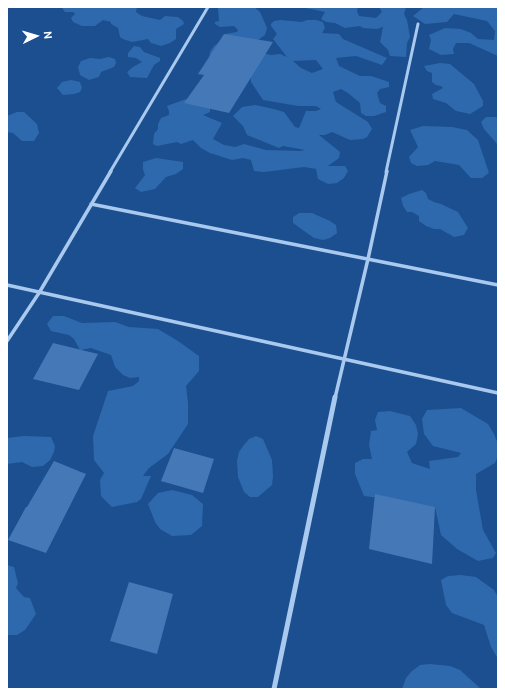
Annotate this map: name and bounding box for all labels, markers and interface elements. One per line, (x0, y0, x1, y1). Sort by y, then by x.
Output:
north arrow (16, 16, 56, 56)
text: N (41, 30, 55, 39)

